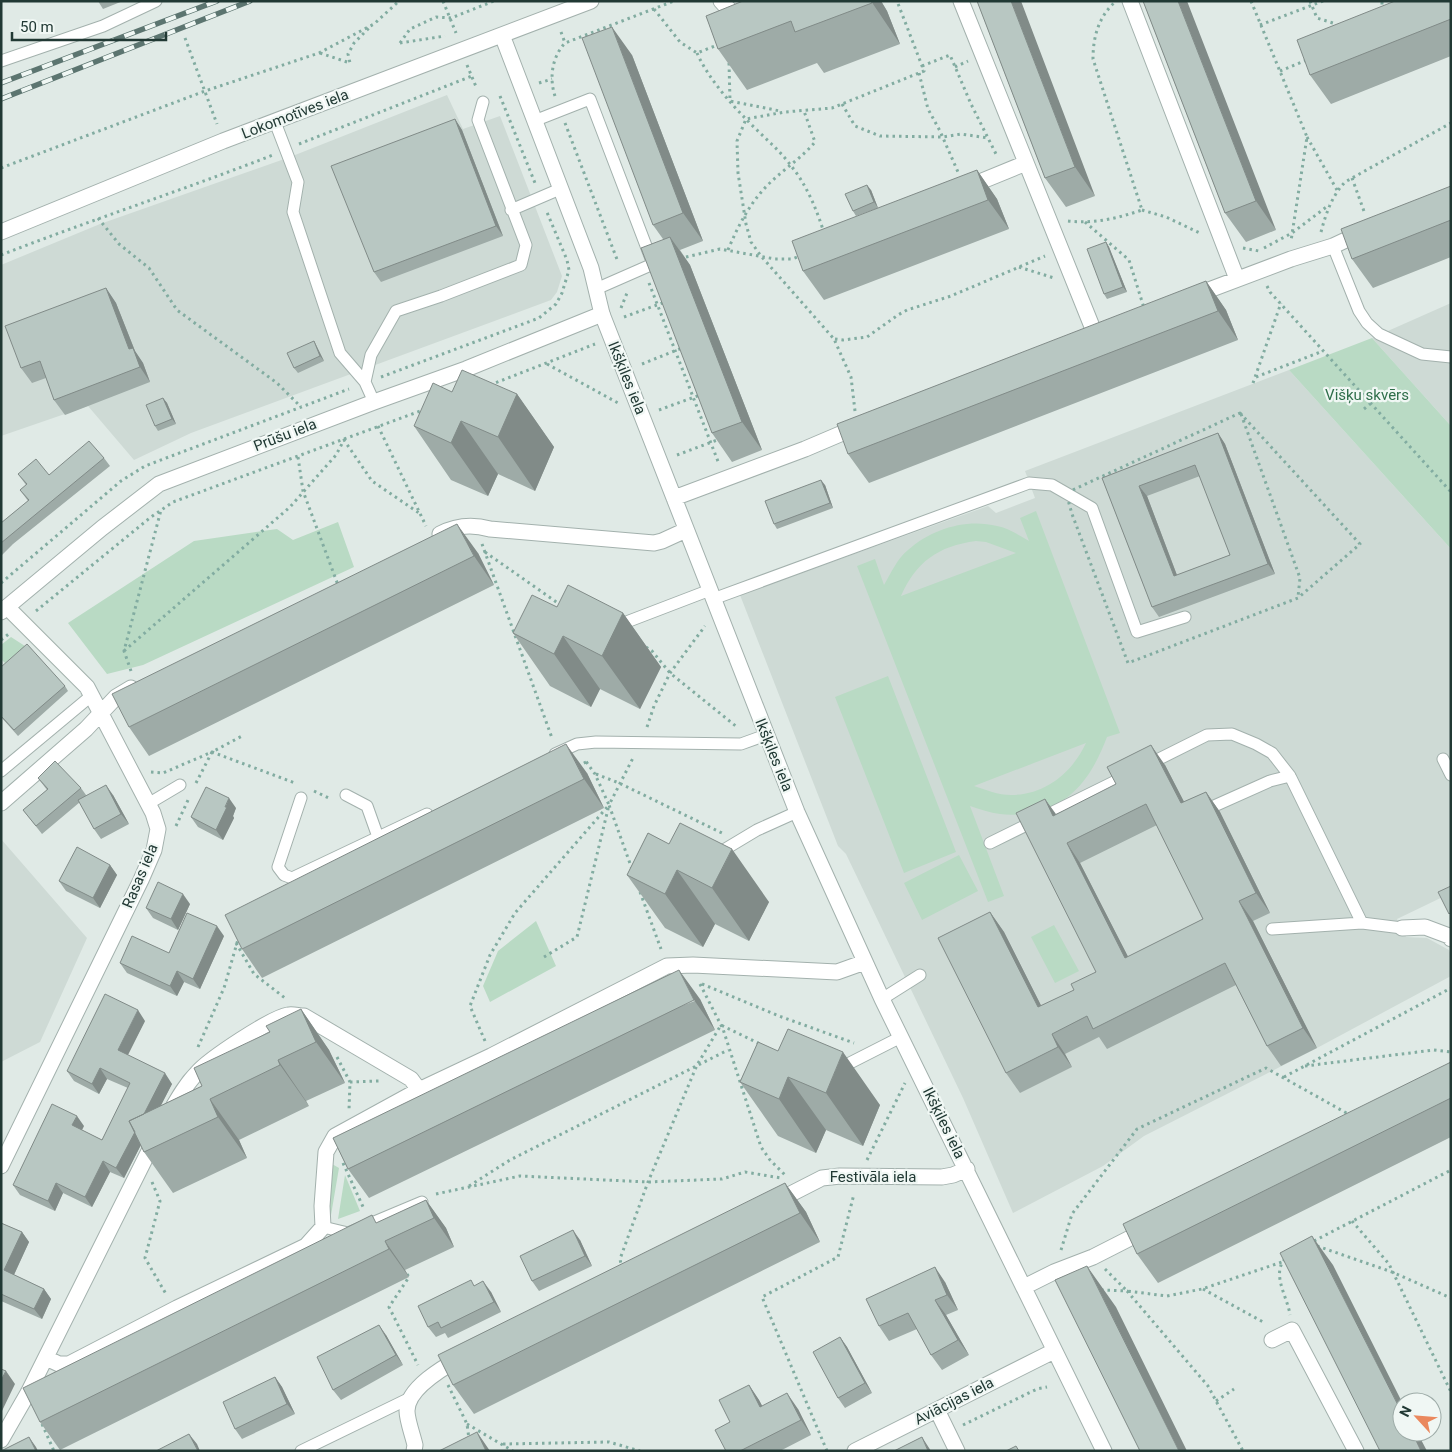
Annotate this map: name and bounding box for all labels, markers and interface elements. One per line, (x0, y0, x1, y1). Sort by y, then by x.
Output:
scale bar (12, 10, 166, 42)
text: 50 m (20, 18, 54, 36)
street label: Lokomotīves iela (239, 85, 351, 143)
street label: Ikšķiles iela (604, 339, 650, 417)
park label: Višķu skvērs (1325, 386, 1409, 404)
street label: Prūšu iela (251, 415, 319, 455)
street label: Ikšķiles iela (751, 716, 797, 794)
street label: Rasas iela (118, 841, 162, 911)
street label: Ikšķiles iela (919, 1084, 969, 1162)
street label: Festivāla iela (830, 1168, 916, 1186)
street label: Aviācijas iela (911, 1373, 997, 1429)
north arrow (1392, 1392, 1442, 1442)
text: N (1396, 1403, 1415, 1419)

